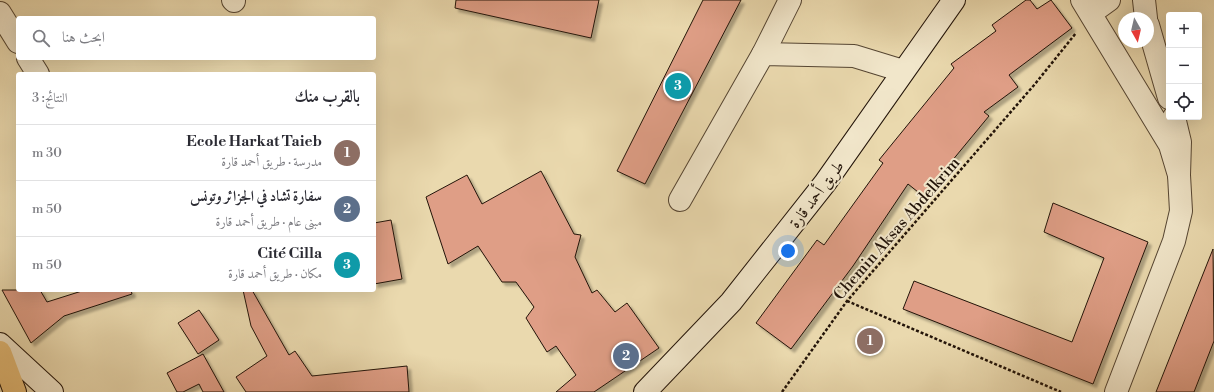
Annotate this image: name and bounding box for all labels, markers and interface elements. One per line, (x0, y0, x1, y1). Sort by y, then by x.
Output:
north arrow (1118, 12, 1154, 48)
map controls (1166, 12, 1202, 120)
button: + (1166, 12, 1202, 48)
search box (16, 16, 376, 60)
icon: search (30, 27, 52, 49)
text: ابحث هنا (62, 28, 105, 47)
button: − (1166, 48, 1202, 84)
pin: 3 (665, 71, 691, 101)
button: locate (1166, 84, 1202, 120)
text: بالقرب منك (294, 86, 360, 108)
text: النتائج: 3 (32, 90, 68, 106)
text: Ecole Harkat Taieb (186, 132, 322, 151)
text: 30 m (32, 145, 62, 161)
text: 1 (344, 145, 350, 161)
street label: Chemin Aksas Abdelkrim (829, 153, 964, 304)
text: مدرسة · طريق أحمد قارة (221, 154, 322, 170)
street label: طريق أحمد قارة (783, 156, 849, 232)
text: سفارة تشاد في الجزائر وتونس (190, 187, 322, 206)
text: 50 m (32, 201, 62, 217)
text: 2 (343, 201, 351, 217)
text: مبنى عام · طريق أحمد قارة (216, 214, 322, 230)
your location (778, 241, 798, 261)
text: Cité Cilla (257, 244, 322, 263)
text: 50 m (32, 257, 62, 273)
text: 3 (343, 257, 351, 273)
text: مكان · طريق أحمد قارة (228, 266, 322, 282)
pin: 1 (857, 326, 883, 356)
pin: 2 (613, 341, 639, 371)

